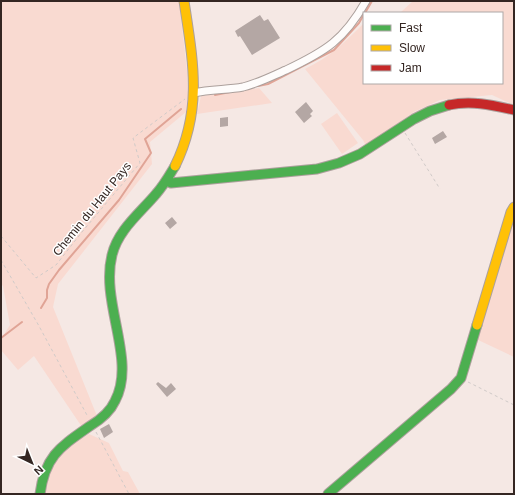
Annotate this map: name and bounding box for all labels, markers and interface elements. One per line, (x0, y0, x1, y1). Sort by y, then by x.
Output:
legend (363, 12, 503, 84)
text: Fast (399, 21, 423, 35)
text: Slow (399, 41, 425, 55)
text: Jam (399, 61, 422, 75)
street label: Chemin du Haut Pays (50, 159, 134, 259)
north arrow (12, 443, 52, 483)
text: N (32, 463, 46, 477)

